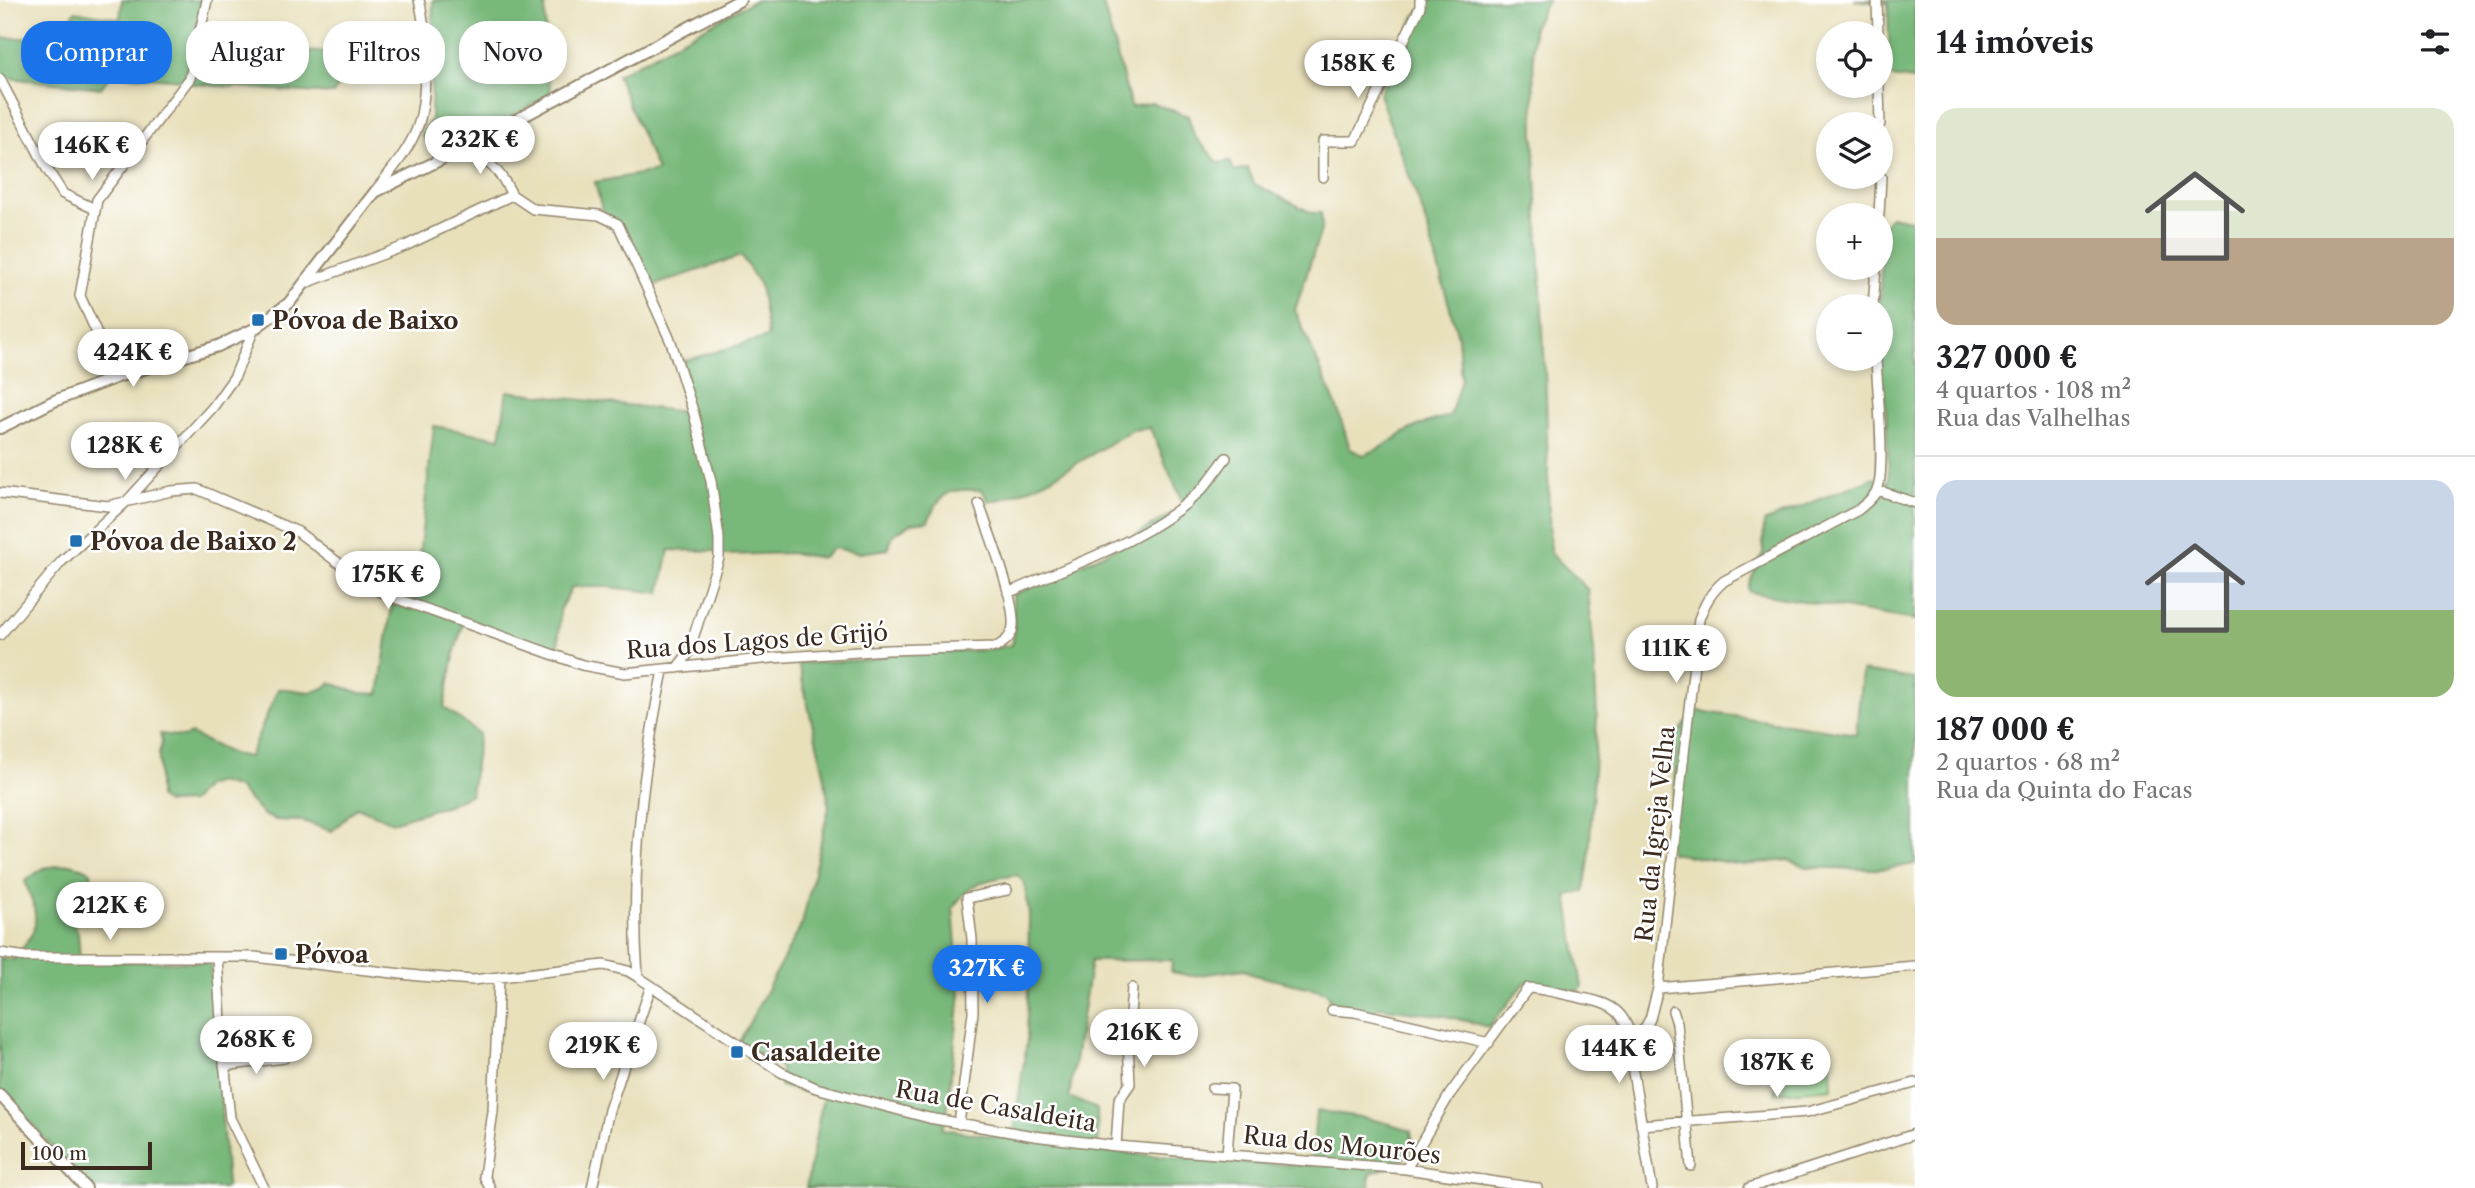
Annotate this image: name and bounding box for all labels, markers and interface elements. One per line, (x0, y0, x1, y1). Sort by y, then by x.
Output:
chip: Comprar (21, 21, 172, 84)
chip: Alugar (186, 21, 309, 84)
chip: Filtros (323, 21, 445, 84)
chip: Novo (459, 21, 567, 84)
map controls (1816, 21, 1893, 371)
button: locate (1816, 21, 1893, 98)
icon: filters (2416, 23, 2454, 61)
text: 14 imóveis (1936, 24, 2094, 61)
pin: 158K € (1301, 41, 1415, 100)
text: 158K € (1320, 49, 1396, 77)
button: layers (1816, 112, 1893, 189)
pin: 232K € (423, 116, 537, 176)
pin: 146K € (35, 122, 149, 182)
text: 232K € (441, 125, 519, 153)
text: 146K € (54, 131, 130, 159)
icon: home (2132, 153, 2258, 279)
button: + (1816, 203, 1893, 280)
button: − (1816, 294, 1893, 371)
place label: Póvoa de Baixo (272, 306, 459, 335)
marker: Póvoa de Baixo (250, 312, 266, 328)
pin: 424K € (76, 330, 190, 389)
text: 424K € (93, 338, 173, 366)
text: 327 000 € (1936, 339, 2078, 376)
text: 4 quartos · 108 m² (1936, 376, 2131, 404)
text: Rua das Valhelhas (1936, 404, 2131, 432)
pin: 128K € (68, 422, 182, 482)
text: 128K € (87, 431, 163, 459)
icon: home (2132, 525, 2258, 651)
place label: Póvoa de Baixo 2 (90, 527, 297, 556)
marker: Póvoa de Baixo 2 (68, 533, 84, 549)
pin: 175K € (331, 552, 445, 611)
text: 175K € (351, 560, 425, 588)
street label: Rua dos Lagos de Grijó (625, 617, 889, 665)
pin: 111K € (1619, 626, 1733, 685)
text: 111K € (1641, 634, 1711, 662)
text: 187 000 € (1936, 711, 2075, 748)
street label: Rua da Igreja Velha (1629, 724, 1681, 944)
text: 2 quartos · 68 m² (1936, 748, 2120, 776)
text: Rua da Quinta do Facas (1936, 776, 2192, 804)
pin: 212K € (53, 883, 167, 942)
text: 212K € (72, 891, 148, 919)
place label: Póvoa (295, 940, 370, 969)
marker: Póvoa (273, 946, 289, 962)
pin: 327K € (930, 946, 1044, 1005)
text: 327K € (949, 954, 1025, 982)
pin: 216K € (1087, 1010, 1201, 1069)
pin: 268K € (199, 1016, 313, 1076)
text: 216K € (1106, 1018, 1182, 1046)
pin: 219K € (546, 1023, 660, 1082)
text: 268K € (216, 1025, 296, 1053)
pin: 144K € (1562, 1026, 1676, 1085)
text: 219K € (565, 1031, 641, 1059)
text: 144K € (1581, 1034, 1657, 1062)
place label: Casaldeite (751, 1038, 881, 1067)
pin: 187K € (1720, 1040, 1834, 1099)
marker: Casaldeite (729, 1044, 745, 1060)
text: 187K € (1740, 1048, 1814, 1076)
street label: Rua de Casaldeita (893, 1074, 1099, 1138)
street label: Rua dos Mourões (1242, 1120, 1442, 1170)
scale bar (21, 1139, 152, 1171)
text: 100 m (32, 1142, 87, 1165)

